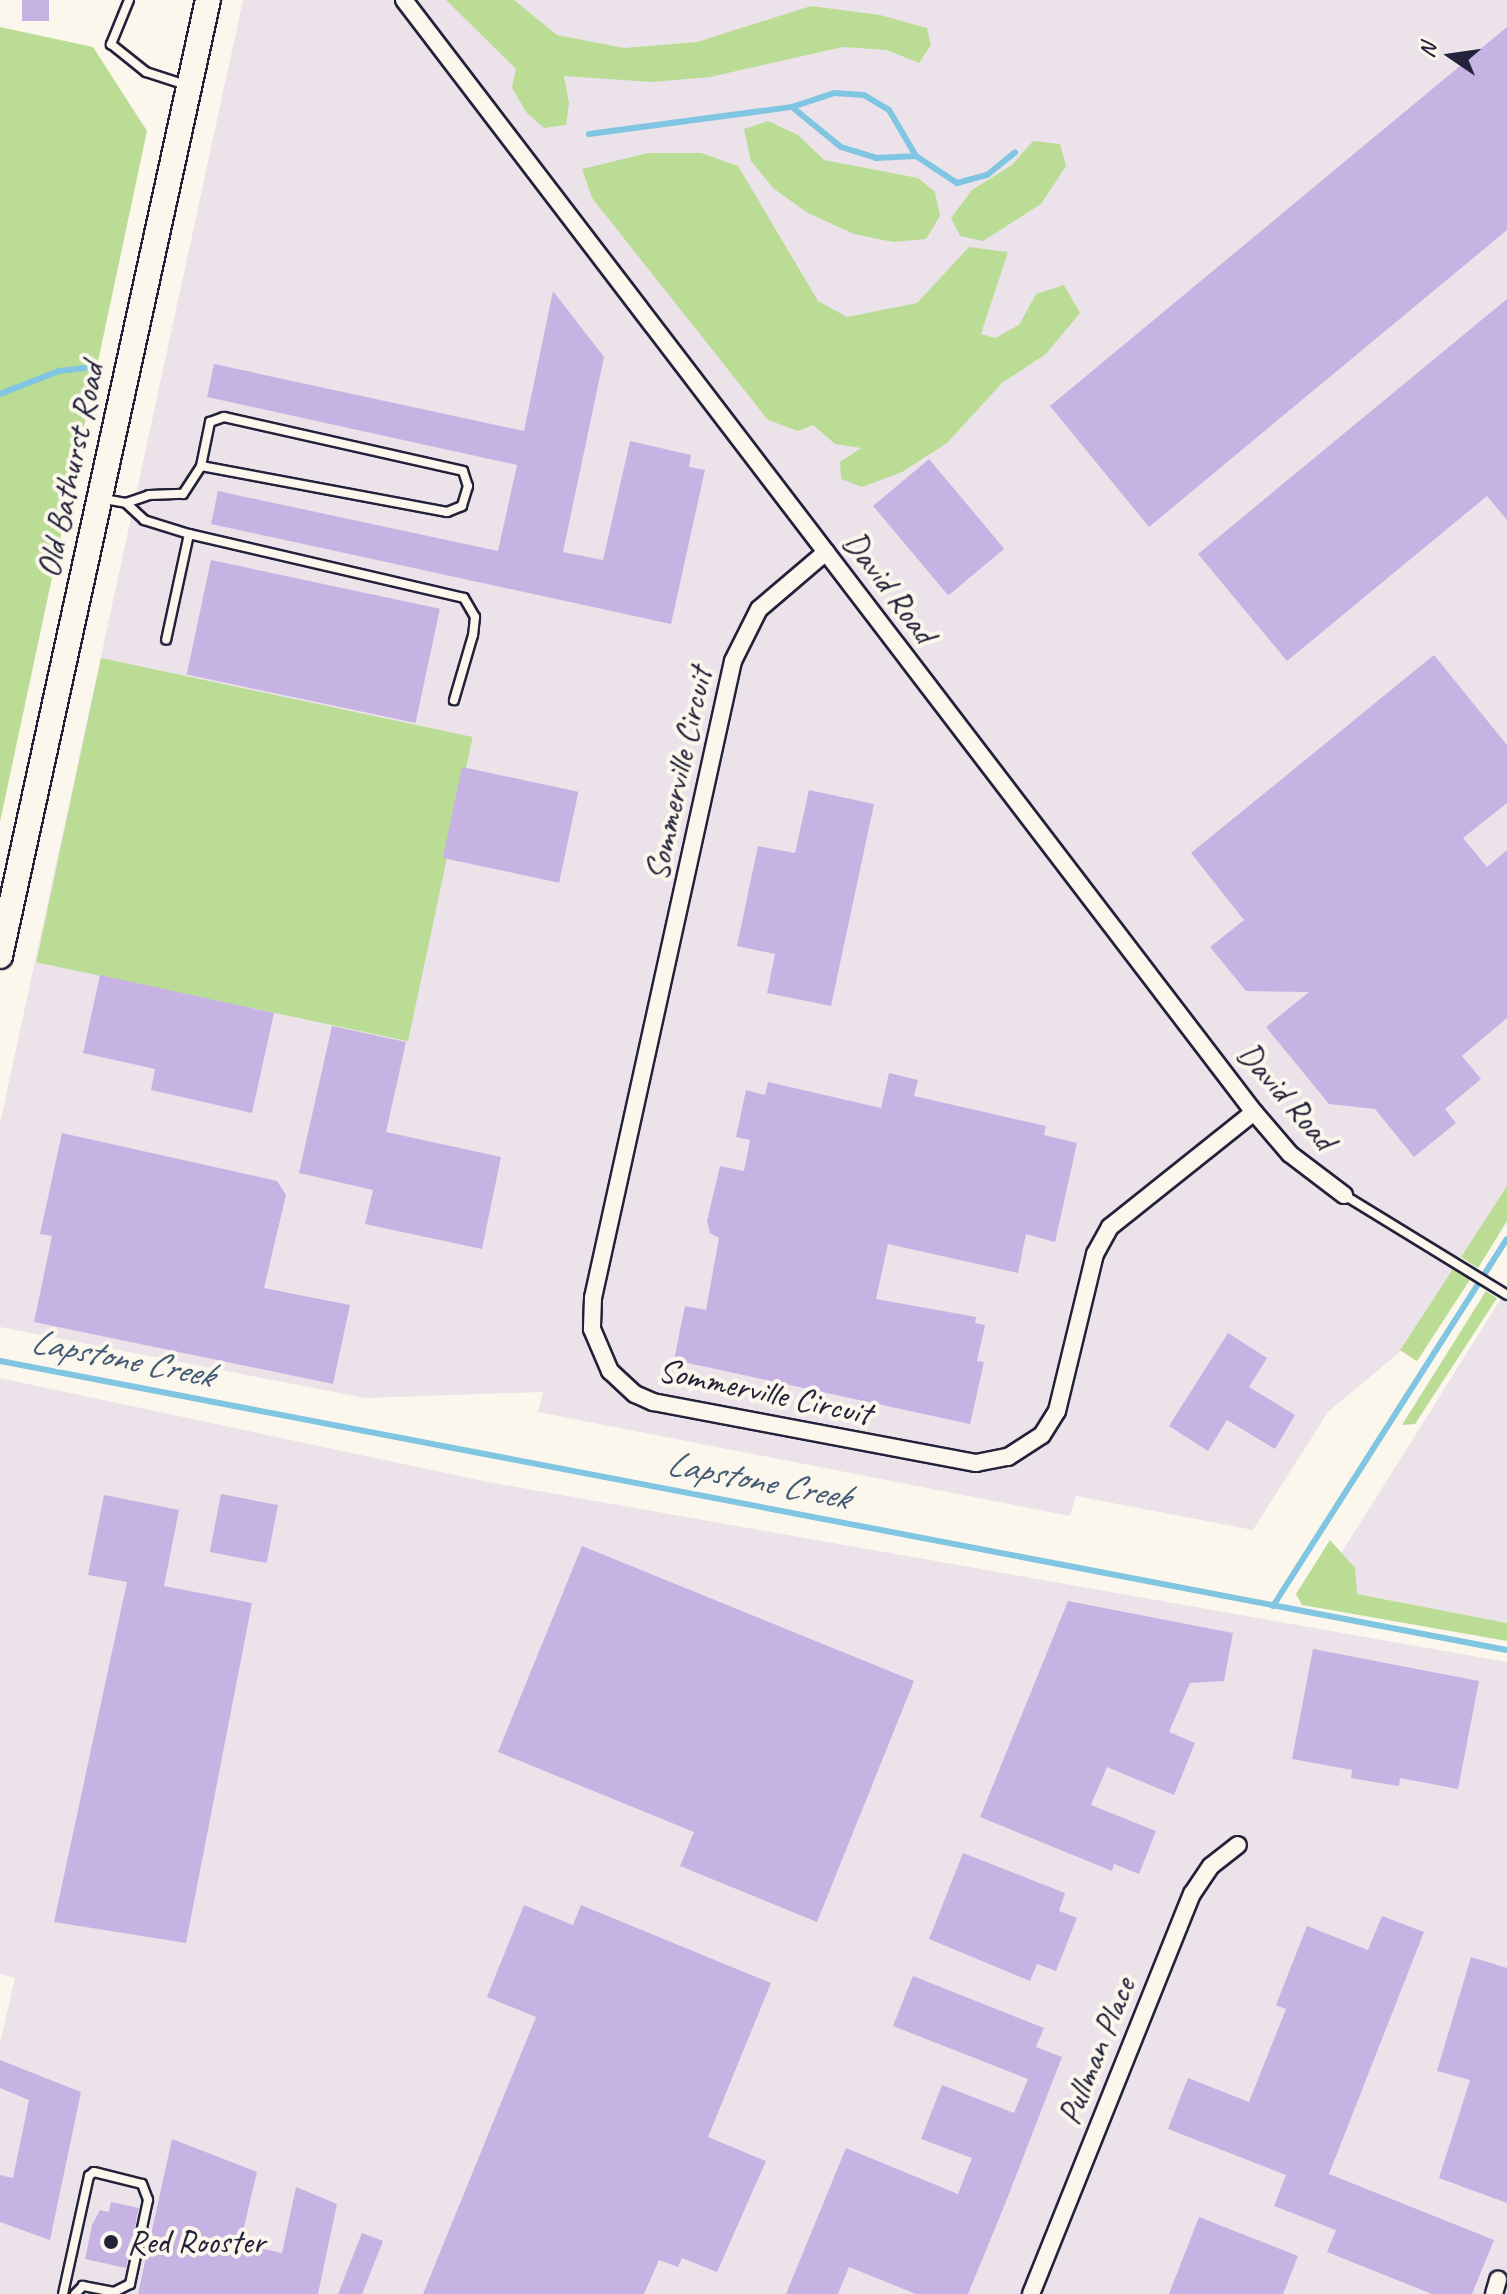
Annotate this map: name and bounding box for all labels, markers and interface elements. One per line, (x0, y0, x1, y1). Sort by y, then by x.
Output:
north arrow (1411, 16, 1491, 96)
text: N (1412, 41, 1443, 60)
street label: Old Bathurst Road (27, 360, 113, 580)
street label: David Road (835, 523, 945, 651)
street label: Sommerville Circuit (636, 664, 720, 884)
street label: David Road (1229, 1034, 1345, 1158)
water label: Lapstone Creek (27, 1319, 217, 1397)
street label: Sommerville Circuit (655, 1349, 875, 1433)
water label: Lapstone Creek (663, 1441, 853, 1519)
street label: Pullman Place (1048, 1971, 1144, 2131)
place label: Red Rooster (127, 2222, 266, 2262)
marker: Red Rooster (102, 2233, 120, 2251)

